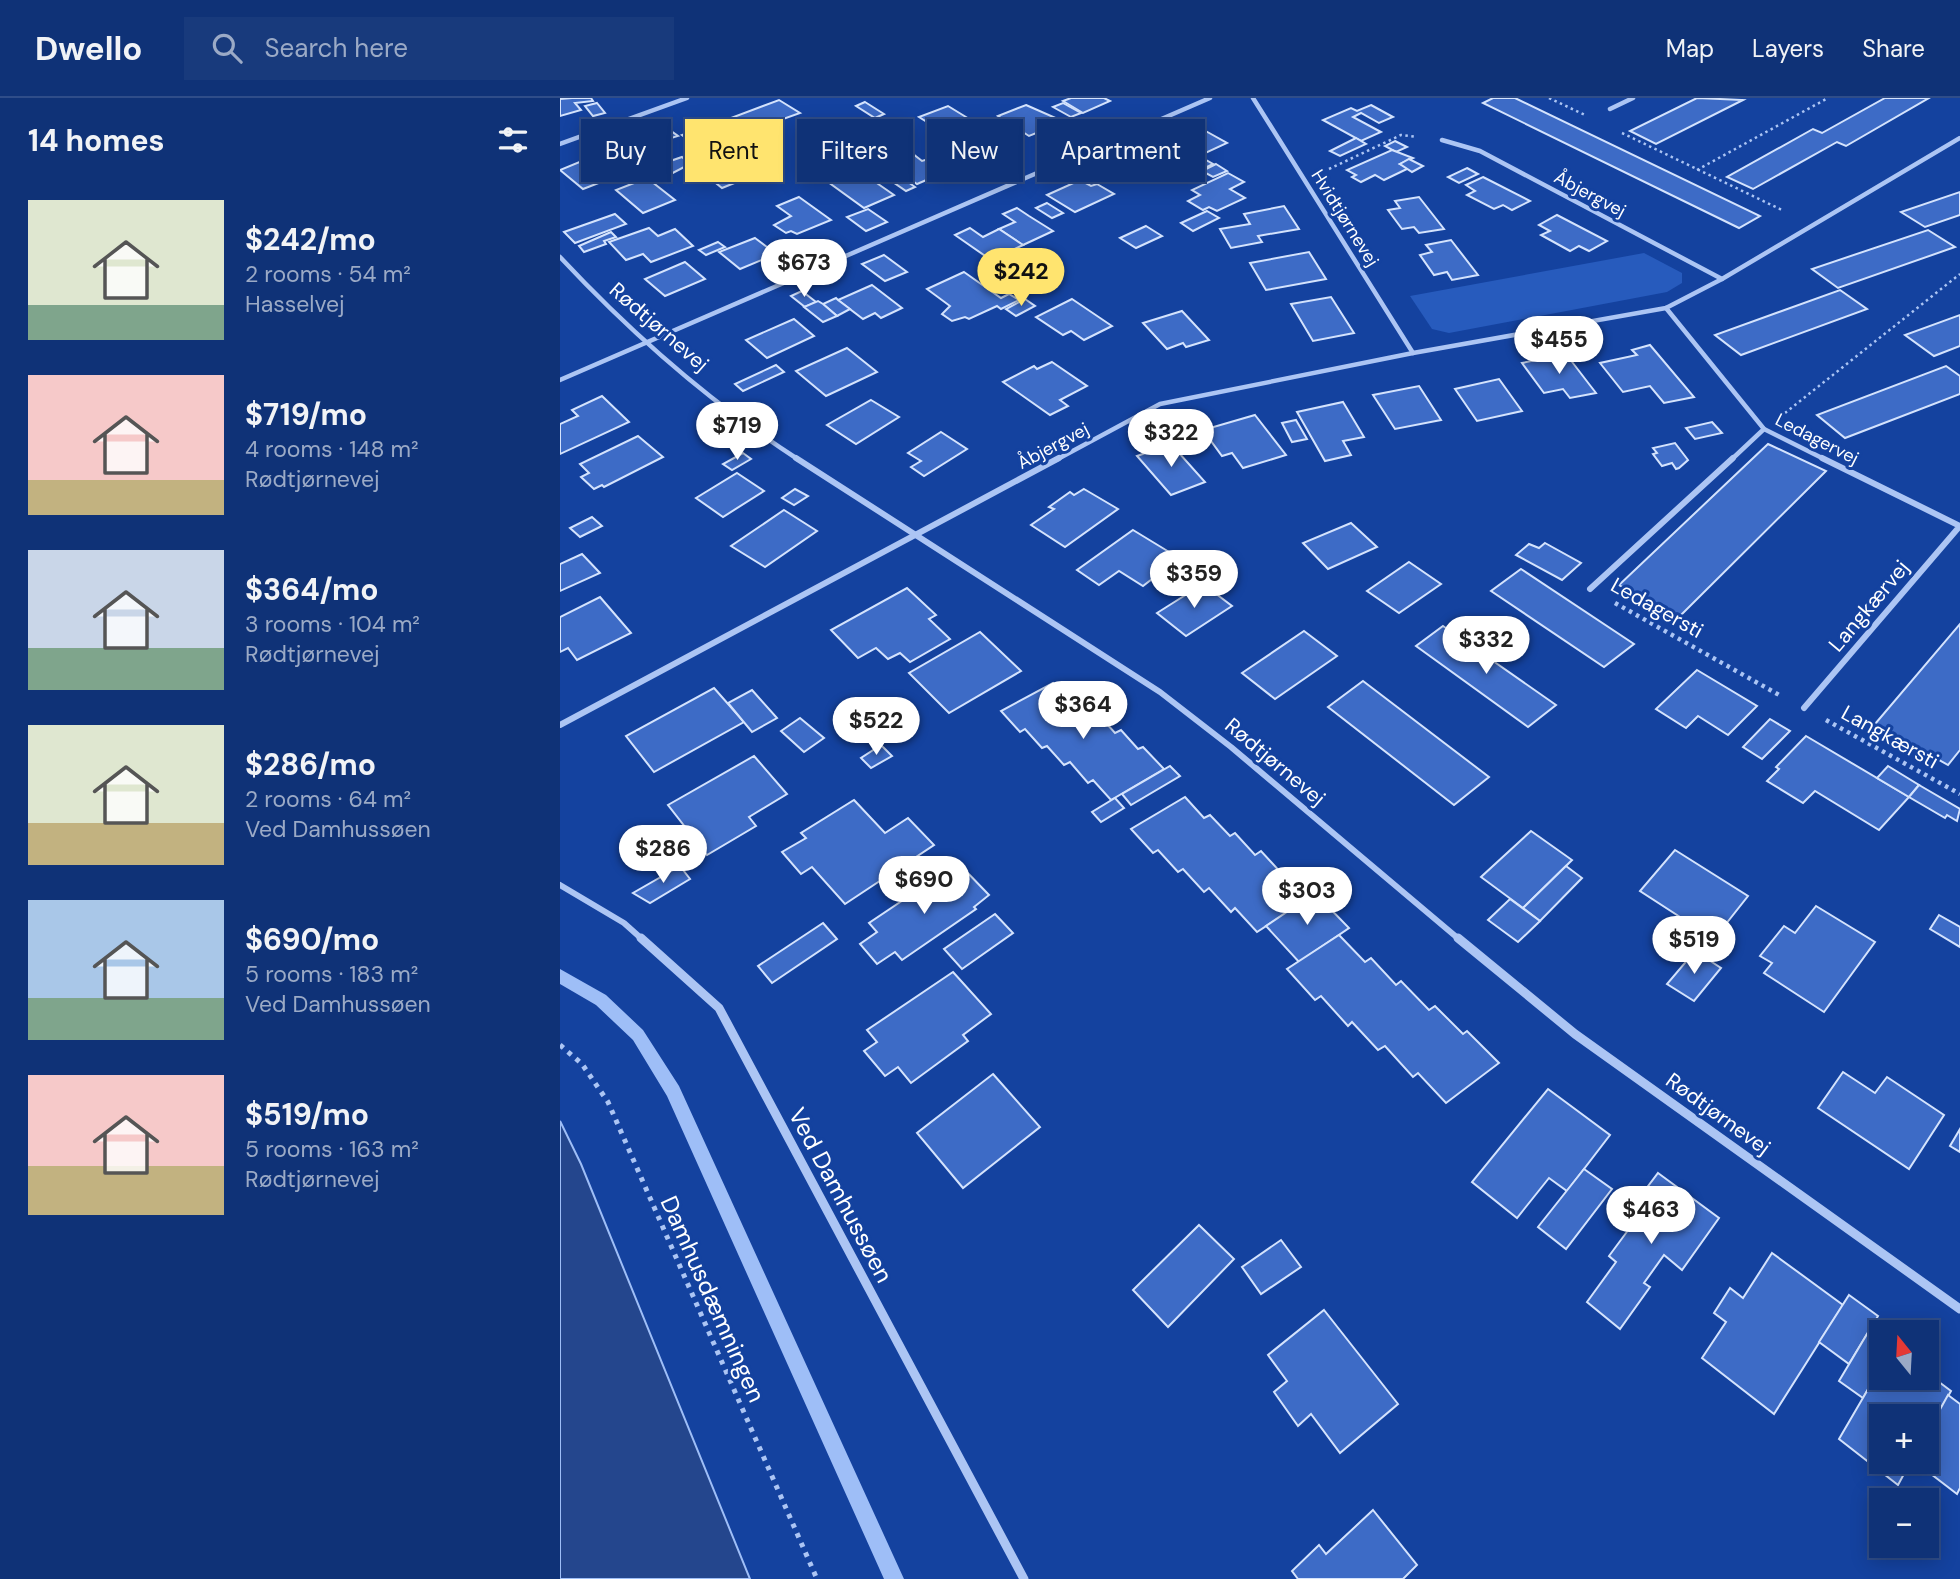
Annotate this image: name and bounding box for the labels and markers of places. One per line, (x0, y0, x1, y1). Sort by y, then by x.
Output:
pin: $673 (763, 240, 845, 299)
pin: $242 (980, 248, 1062, 308)
pin: $455 (1518, 316, 1600, 376)
pin: $719 (696, 402, 778, 462)
pin: $322 (1130, 410, 1212, 469)
pin: $359 (1153, 550, 1235, 610)
pin: $332 (1445, 616, 1527, 676)
pin: $364 (1042, 682, 1124, 741)
pin: $522 (835, 698, 917, 757)
pin: $286 (622, 826, 704, 885)
pin: $690 (883, 856, 965, 916)
pin: $303 (1266, 868, 1348, 927)
pin: $519 (1653, 916, 1735, 976)
pin: $463 (1610, 1186, 1692, 1246)

